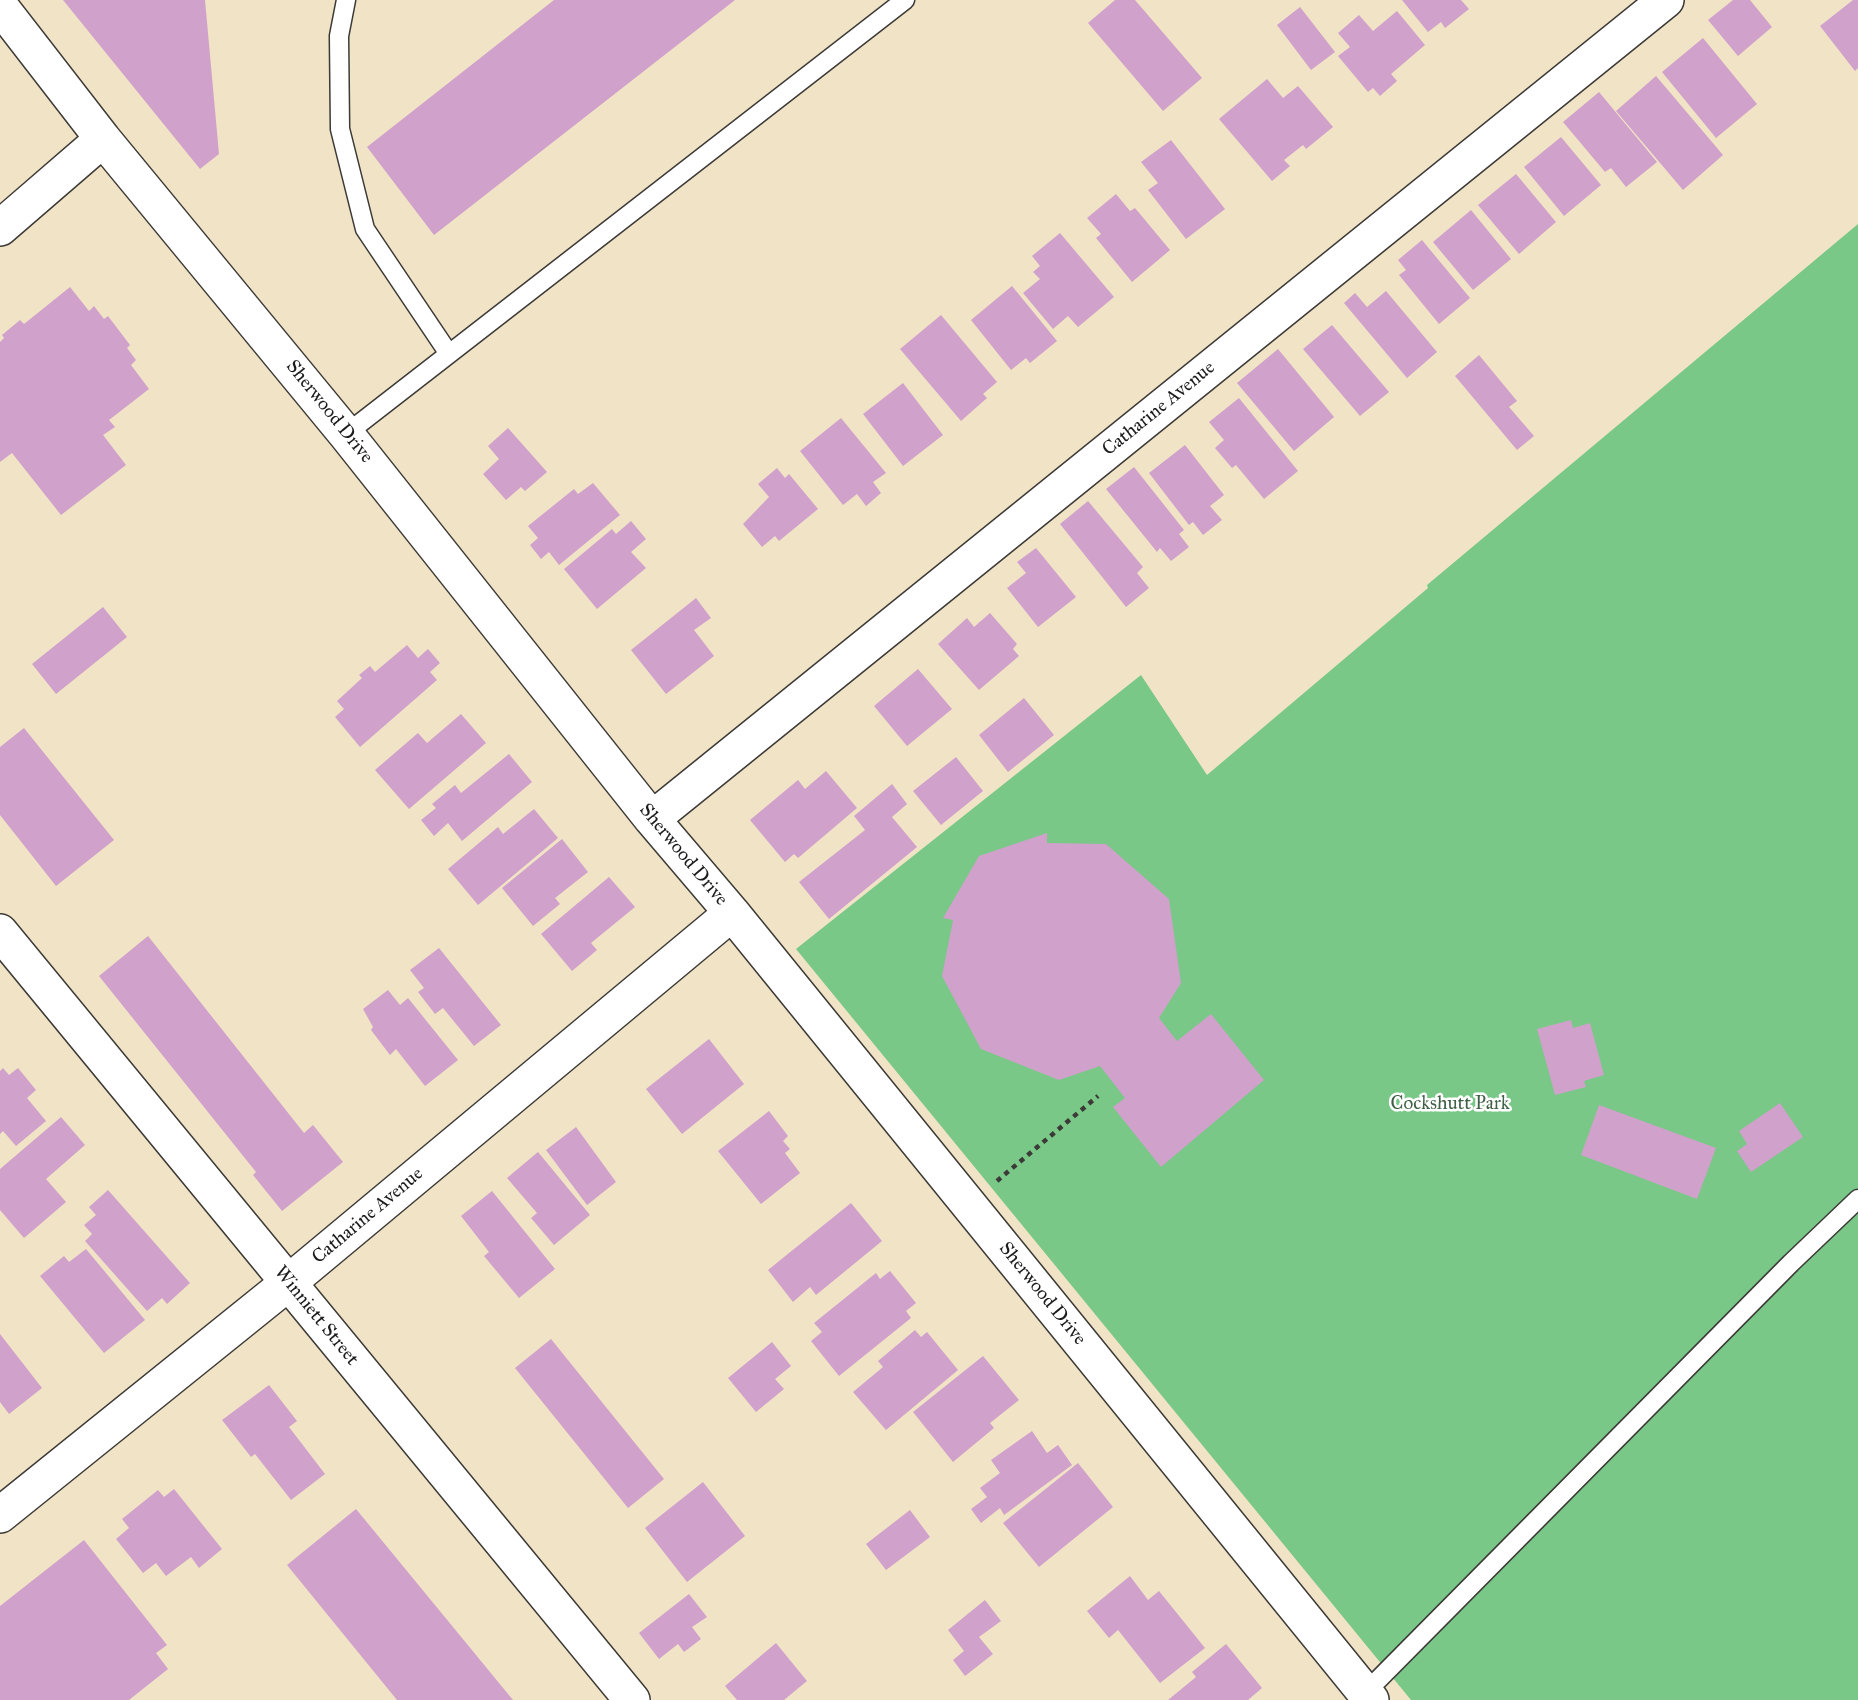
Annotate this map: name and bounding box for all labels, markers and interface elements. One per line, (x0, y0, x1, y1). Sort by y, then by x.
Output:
street label: Sherwood Drive (281, 356, 377, 468)
street label: Catharine Avenue (1098, 357, 1220, 461)
street label: Sherwood Drive (634, 799, 732, 911)
park label: Cockshutt Park (1391, 1093, 1509, 1115)
street label: Catharine Avenue (308, 1163, 428, 1269)
street label: Sherwood Drive (994, 1238, 1090, 1350)
street label: Winniett Street (269, 1262, 363, 1370)

